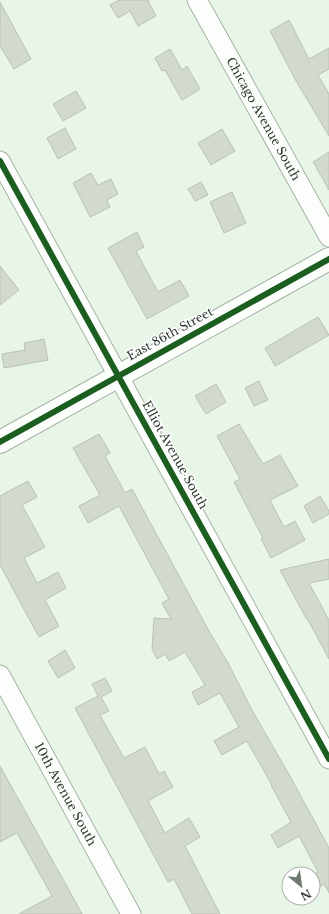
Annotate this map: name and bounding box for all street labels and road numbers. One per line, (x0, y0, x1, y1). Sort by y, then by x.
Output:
street label: Chicago Avenue South (223, 54, 304, 183)
street label: East 86th Street (124, 303, 216, 363)
street label: Elliot Avenue South (139, 398, 211, 512)
street label: 10th Avenue South (31, 740, 100, 848)

